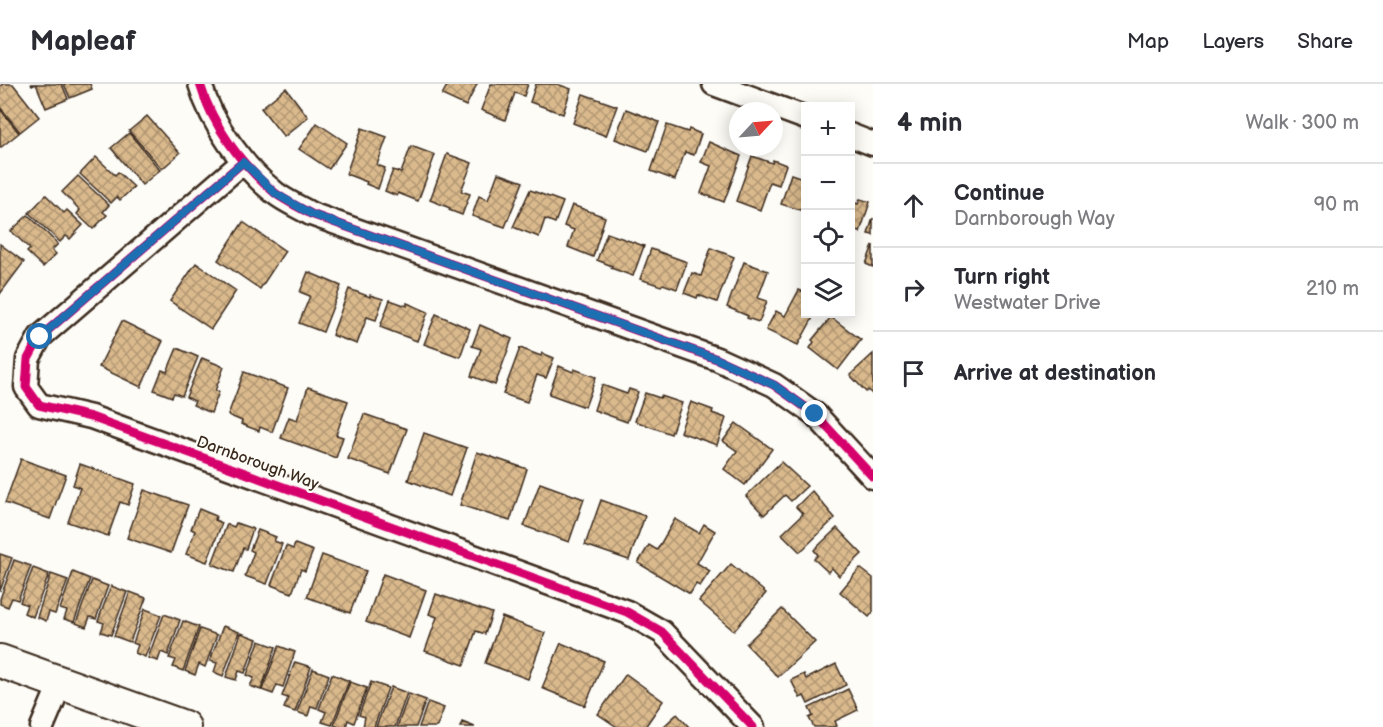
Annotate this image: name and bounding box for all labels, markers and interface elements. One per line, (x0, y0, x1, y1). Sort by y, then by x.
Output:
text: Mapleaf (30, 25, 136, 58)
text: Map (1127, 29, 1169, 54)
text: Layers (1202, 29, 1264, 54)
text: Share (1297, 29, 1353, 54)
north arrow (729, 102, 783, 156)
map controls (801, 102, 855, 318)
button: + (801, 102, 855, 156)
text: 4 min (897, 108, 962, 139)
text: Walk · 300 m (1246, 111, 1359, 135)
button: − (801, 156, 855, 210)
text: Continue (954, 180, 1044, 207)
icon: ahead (897, 189, 930, 222)
text: 90 m (1314, 193, 1359, 217)
text: Darnborough Way (954, 207, 1115, 231)
button: locate (801, 210, 855, 264)
button: layers (801, 264, 855, 318)
text: Turn right (954, 264, 1050, 291)
icon: right (897, 273, 930, 306)
text: 210 m (1306, 277, 1359, 301)
text: Westwater Drive (954, 291, 1101, 315)
route start (26, 323, 52, 349)
icon: arrive (897, 357, 930, 390)
text: Arrive at destination (954, 360, 1156, 387)
route end (801, 400, 827, 426)
street label: Darnborough Way (194, 432, 322, 495)

